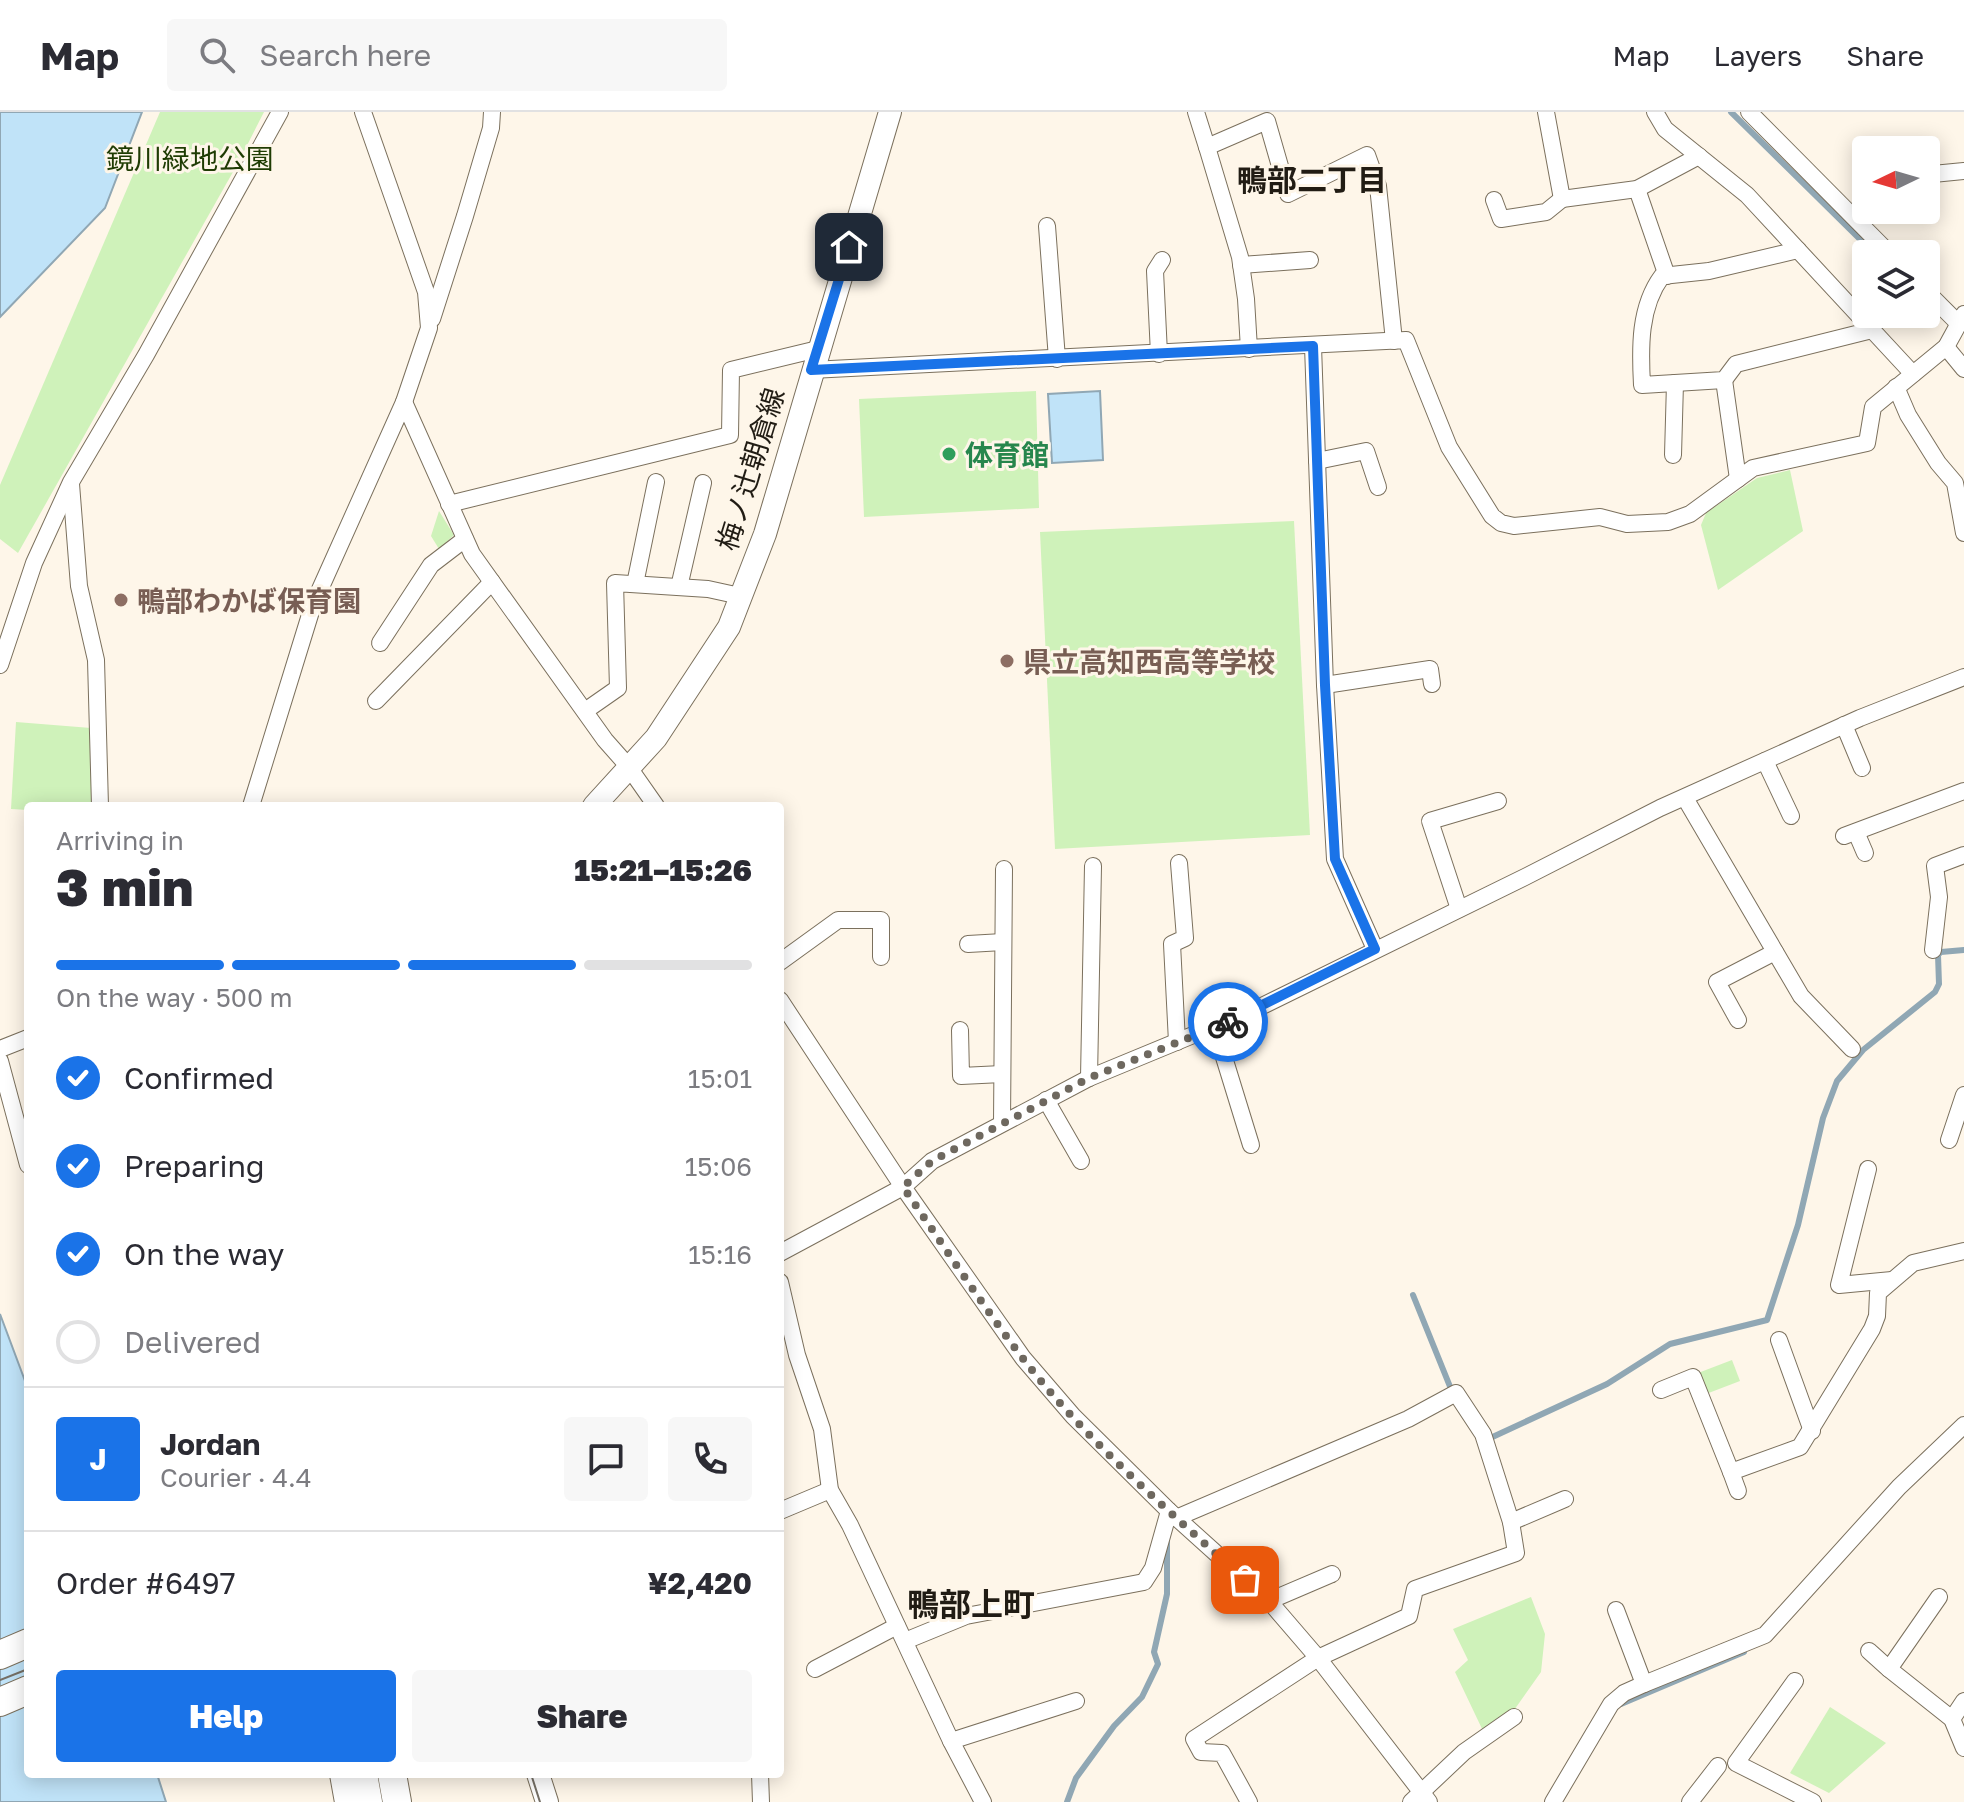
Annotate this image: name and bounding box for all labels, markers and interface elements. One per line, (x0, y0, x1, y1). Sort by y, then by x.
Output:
search box (167, 19, 727, 91)
text: Map (40, 33, 119, 78)
icon: search (195, 33, 239, 77)
text: Search here (259, 37, 431, 73)
text: Map (1612, 39, 1670, 72)
text: Layers (1714, 39, 1802, 72)
text: Share (1846, 39, 1924, 72)
north arrow (1852, 136, 1940, 224)
map controls (1852, 136, 1940, 328)
park label: 鏡川緑地公園 (106, 142, 274, 175)
district label: 鴨部二丁目 (1237, 162, 1387, 198)
pin (815, 213, 883, 281)
icon: home (827, 225, 871, 269)
button: layers (1852, 240, 1940, 328)
street label: 梅ノ辻朝倉線 (710, 384, 790, 554)
place label: 体育館 (965, 438, 1049, 471)
marker: 体育館 (940, 445, 958, 463)
place label: 鴨部わかば保育園 (137, 584, 361, 617)
marker: 鴨部わかば保育園 (112, 591, 130, 609)
place label: 県立高知西高等学校 (1023, 645, 1275, 678)
marker: 県立高知西高等学校 (998, 652, 1016, 670)
text: Arriving in (56, 825, 184, 856)
text: 15:21–15:26 (574, 852, 752, 888)
text: 3 min (56, 855, 193, 917)
text: On the way · 500 m (56, 982, 293, 1013)
courier (1188, 982, 1268, 1062)
icon: bike (1206, 1000, 1250, 1044)
icon: check (56, 1056, 100, 1100)
text: Confirmed (124, 1060, 274, 1096)
text: 15:01 (688, 1063, 752, 1094)
icon: check (56, 1144, 100, 1188)
text: Preparing (124, 1148, 265, 1184)
text: 15:06 (685, 1151, 752, 1182)
icon: check (56, 1232, 100, 1276)
text: On the way (124, 1236, 284, 1272)
text: 15:16 (688, 1239, 752, 1270)
text: Delivered (124, 1324, 261, 1360)
button: chat (564, 1417, 648, 1501)
button: phone (668, 1417, 752, 1501)
text: Jordan (160, 1426, 260, 1462)
text: J (89, 1441, 107, 1477)
text: Courier · 4.4 (160, 1462, 312, 1493)
pin (1211, 1546, 1279, 1614)
icon: bag (1223, 1558, 1267, 1602)
text: Order #6497 (56, 1565, 236, 1601)
text: ¥2,420 (648, 1565, 752, 1601)
district label: 鴨部上町 (907, 1585, 1035, 1623)
button: Help (56, 1670, 396, 1762)
button: Share (412, 1670, 752, 1762)

